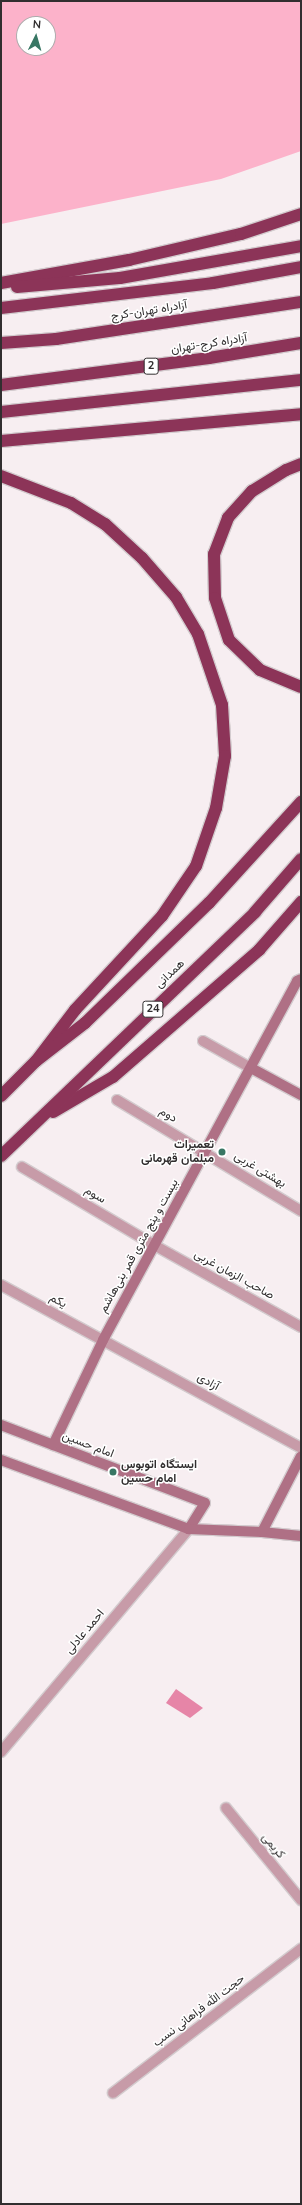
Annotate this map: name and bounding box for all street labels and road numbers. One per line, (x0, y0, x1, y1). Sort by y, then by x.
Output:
street label: آزادراه تهران-کرج (110, 298, 188, 324)
street label: آزادراه کرج-تهران (170, 331, 248, 357)
road number: 2 (143, 357, 159, 375)
street label: همدانی (152, 956, 188, 992)
road number: 24 (142, 1000, 164, 1018)
street label: دوم (156, 1104, 180, 1126)
street label: بهشتی غربی (231, 1149, 289, 1191)
street label: بیست و پنج متری قمر بنی‌هاشم (96, 1177, 182, 1315)
street label: سوم (82, 1183, 108, 1207)
street label: صاحب الزمان غربی (192, 1247, 276, 1303)
street label: یکم (47, 1291, 69, 1311)
street label: آزادی (194, 1370, 222, 1394)
street label: امام حسین (60, 1429, 116, 1461)
street label: احمد عادلی (62, 1607, 108, 1657)
street label: کریمی (258, 1830, 288, 1862)
street label: حجت الله فراهانی نسب (150, 1972, 248, 2050)

